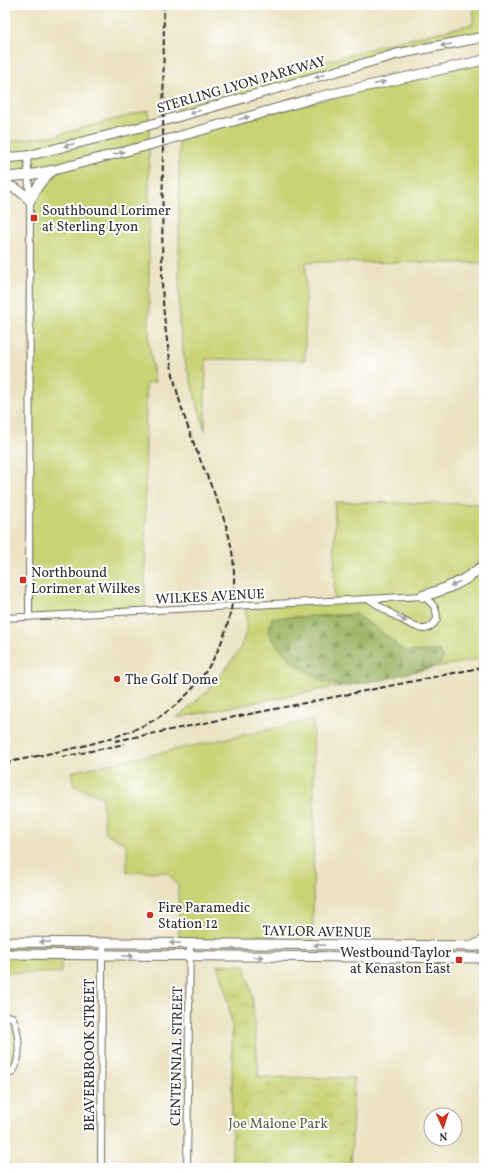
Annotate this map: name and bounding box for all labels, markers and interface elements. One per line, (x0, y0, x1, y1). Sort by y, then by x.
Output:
one-way arrow (440, 42, 452, 48)
street label: STERLING LYON PARKWAY (155, 52, 328, 119)
one-way arrow (314, 73, 326, 79)
one-way arrow (375, 80, 387, 86)
one-way arrow (188, 109, 200, 115)
one-way arrow (238, 115, 250, 121)
one-way arrow (63, 143, 75, 149)
one-way arrow (113, 150, 125, 156)
place label: Southbound Lorimer at Sterling Lyon (42, 202, 171, 237)
marker: Southbound Lorimer at Sterling Lyon (29, 213, 39, 223)
place label: Northbound Lorimer at Wilkes (31, 564, 140, 599)
marker: Northbound Lorimer at Wilkes (18, 575, 28, 585)
one-way arrow (450, 581, 461, 588)
street label: WILKES AVENUE (155, 585, 265, 610)
one-way arrow (396, 616, 408, 623)
place label: The Golf Dome (125, 671, 218, 690)
marker: The Golf Dome (112, 674, 122, 684)
place label: Fire Paramedic Station 12 (158, 899, 250, 934)
marker: Fire Paramedic Station 12 (145, 910, 155, 920)
street label: TAYLOR AVENUE (262, 922, 372, 943)
one-way arrow (38, 939, 51, 945)
one-way arrow (168, 940, 181, 946)
one-way arrow (312, 942, 325, 948)
place label: Westbound Taylor at Kenaston East (340, 944, 451, 979)
one-way arrow (122, 952, 134, 959)
one-way arrow (252, 954, 265, 960)
marker: Westbound Taylor at Kenaston East (454, 955, 464, 965)
street label: BEAVERBROOK STREET (81, 979, 100, 1131)
street label: CENTENNIAL STREET (167, 986, 188, 1126)
north arrow (423, 1107, 463, 1147)
park label: Joe Malone Park (228, 1115, 328, 1134)
text: N (439, 1128, 448, 1143)

